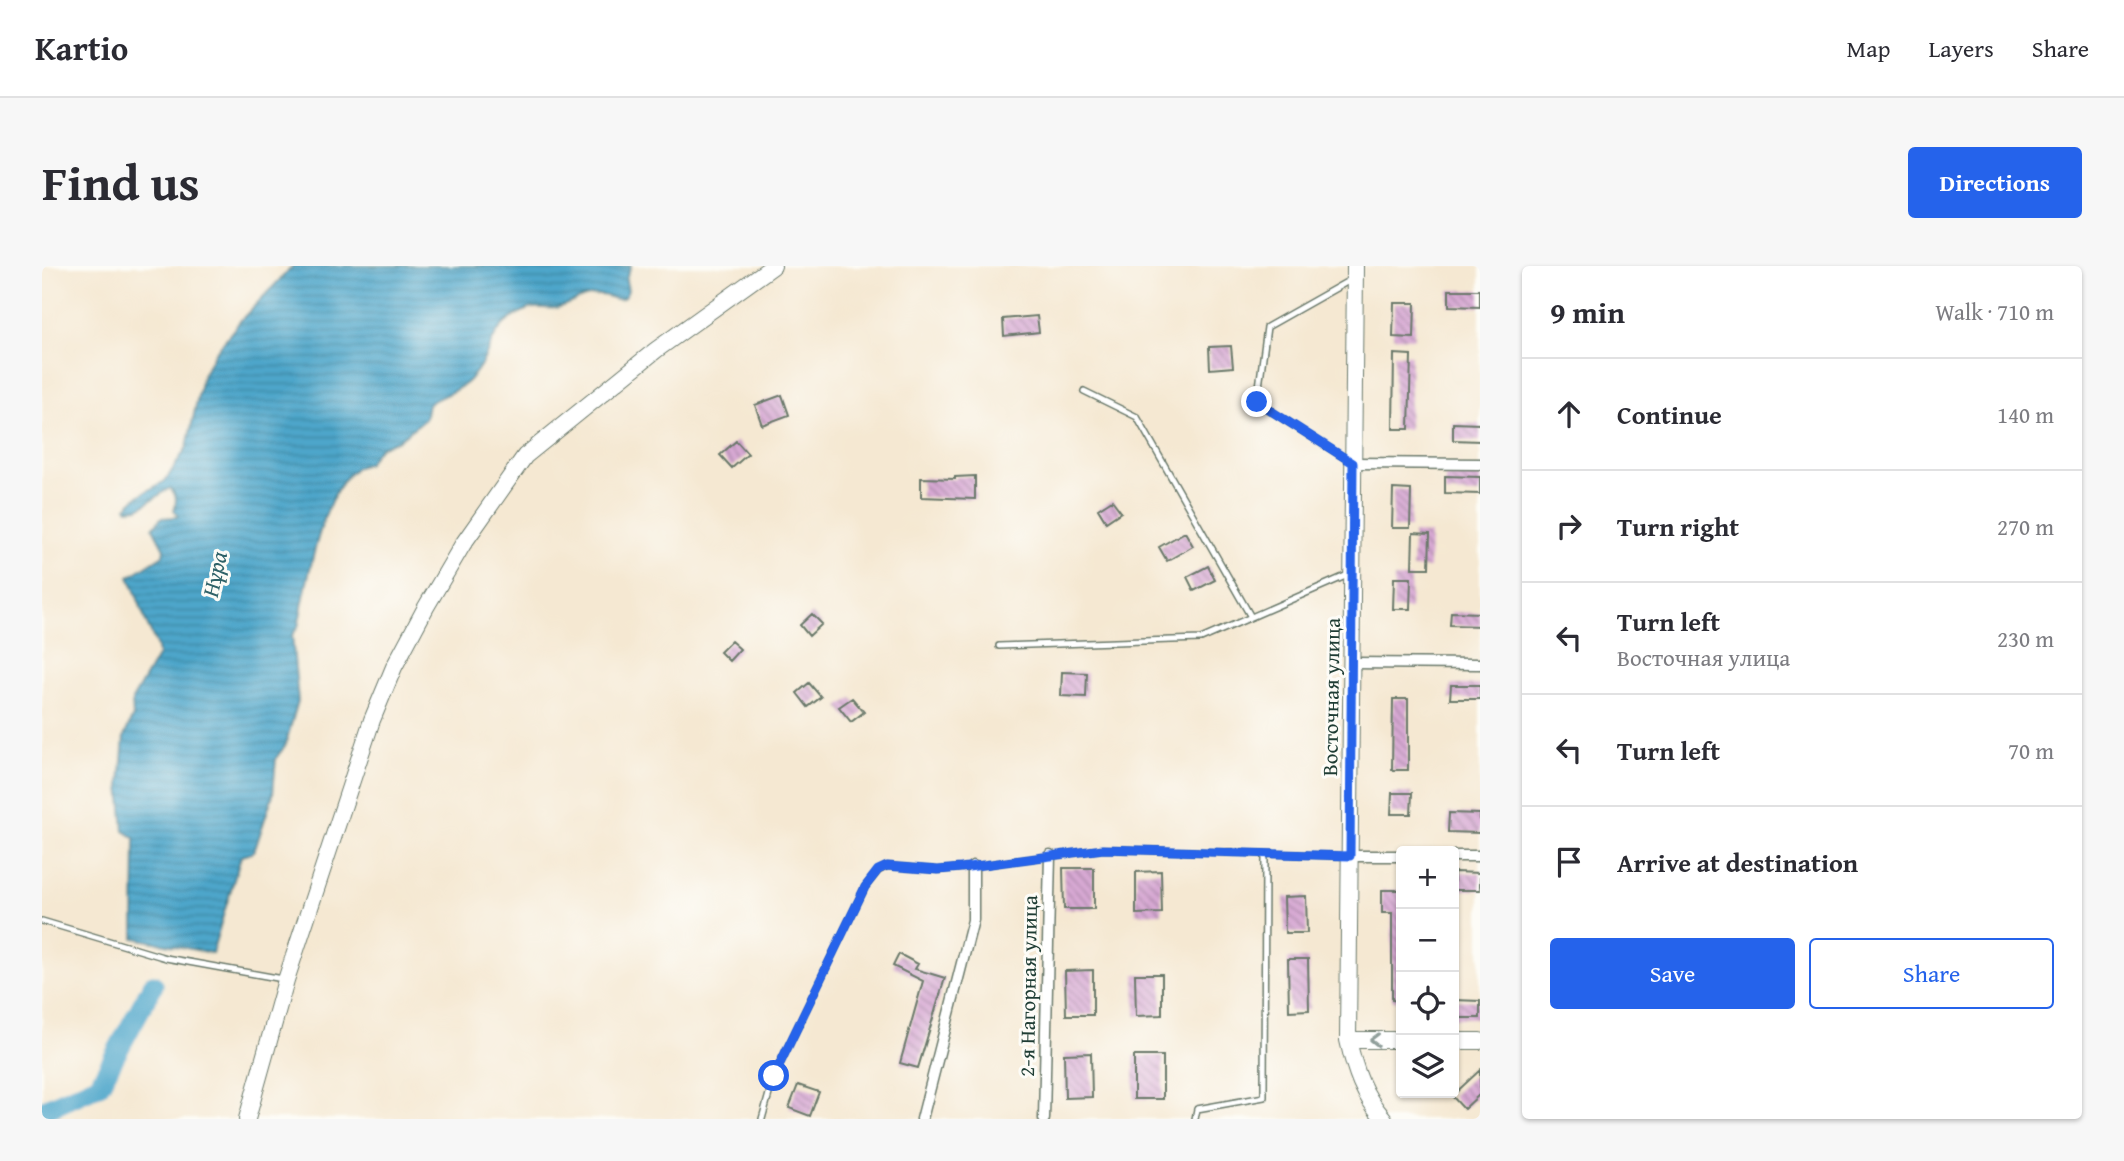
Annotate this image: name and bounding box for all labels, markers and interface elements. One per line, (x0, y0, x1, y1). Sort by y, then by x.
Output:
text: Kartio (35, 24, 128, 72)
text: Map (1847, 31, 1890, 66)
text: Layers (1928, 31, 1994, 66)
text: Share (2032, 31, 2089, 66)
text: Find us (42, 146, 200, 218)
button: Directions (1908, 147, 2082, 218)
text: 9 min (1550, 290, 1625, 334)
text: Walk · 710 m (1935, 295, 2054, 328)
route end (1241, 386, 1272, 417)
icon: ahead (1550, 395, 1588, 433)
text: Continue (1617, 395, 1722, 434)
text: 140 m (1997, 398, 2054, 431)
icon: right (1550, 507, 1588, 545)
text: Turn right (1617, 507, 1739, 546)
text: 270 m (1997, 510, 2054, 543)
water label: Нұра (193, 548, 235, 600)
text: Turn left (1617, 602, 1720, 641)
street label: Восточная улица (1314, 618, 1348, 776)
icon: left (1550, 619, 1588, 657)
text: 230 m (1997, 622, 2054, 655)
text: Восточная улица (1617, 641, 1790, 674)
icon: left (1550, 731, 1588, 769)
text: Turn left (1617, 731, 1720, 770)
text: 70 m (2008, 734, 2054, 767)
icon: arrive (1550, 843, 1588, 881)
text: Arrive at destination (1617, 843, 1858, 882)
map controls (1396, 846, 1459, 1098)
button: + (1396, 846, 1459, 909)
street label: 2-я Нагорная улица (1011, 895, 1045, 1077)
button: − (1396, 909, 1459, 972)
button: Save (1550, 938, 1795, 1009)
button: Share (1809, 938, 2054, 1009)
button: locate (1396, 972, 1459, 1035)
one-way arrow (1369, 1032, 1380, 1048)
button: layers (1396, 1035, 1459, 1098)
route start (758, 1060, 789, 1091)

